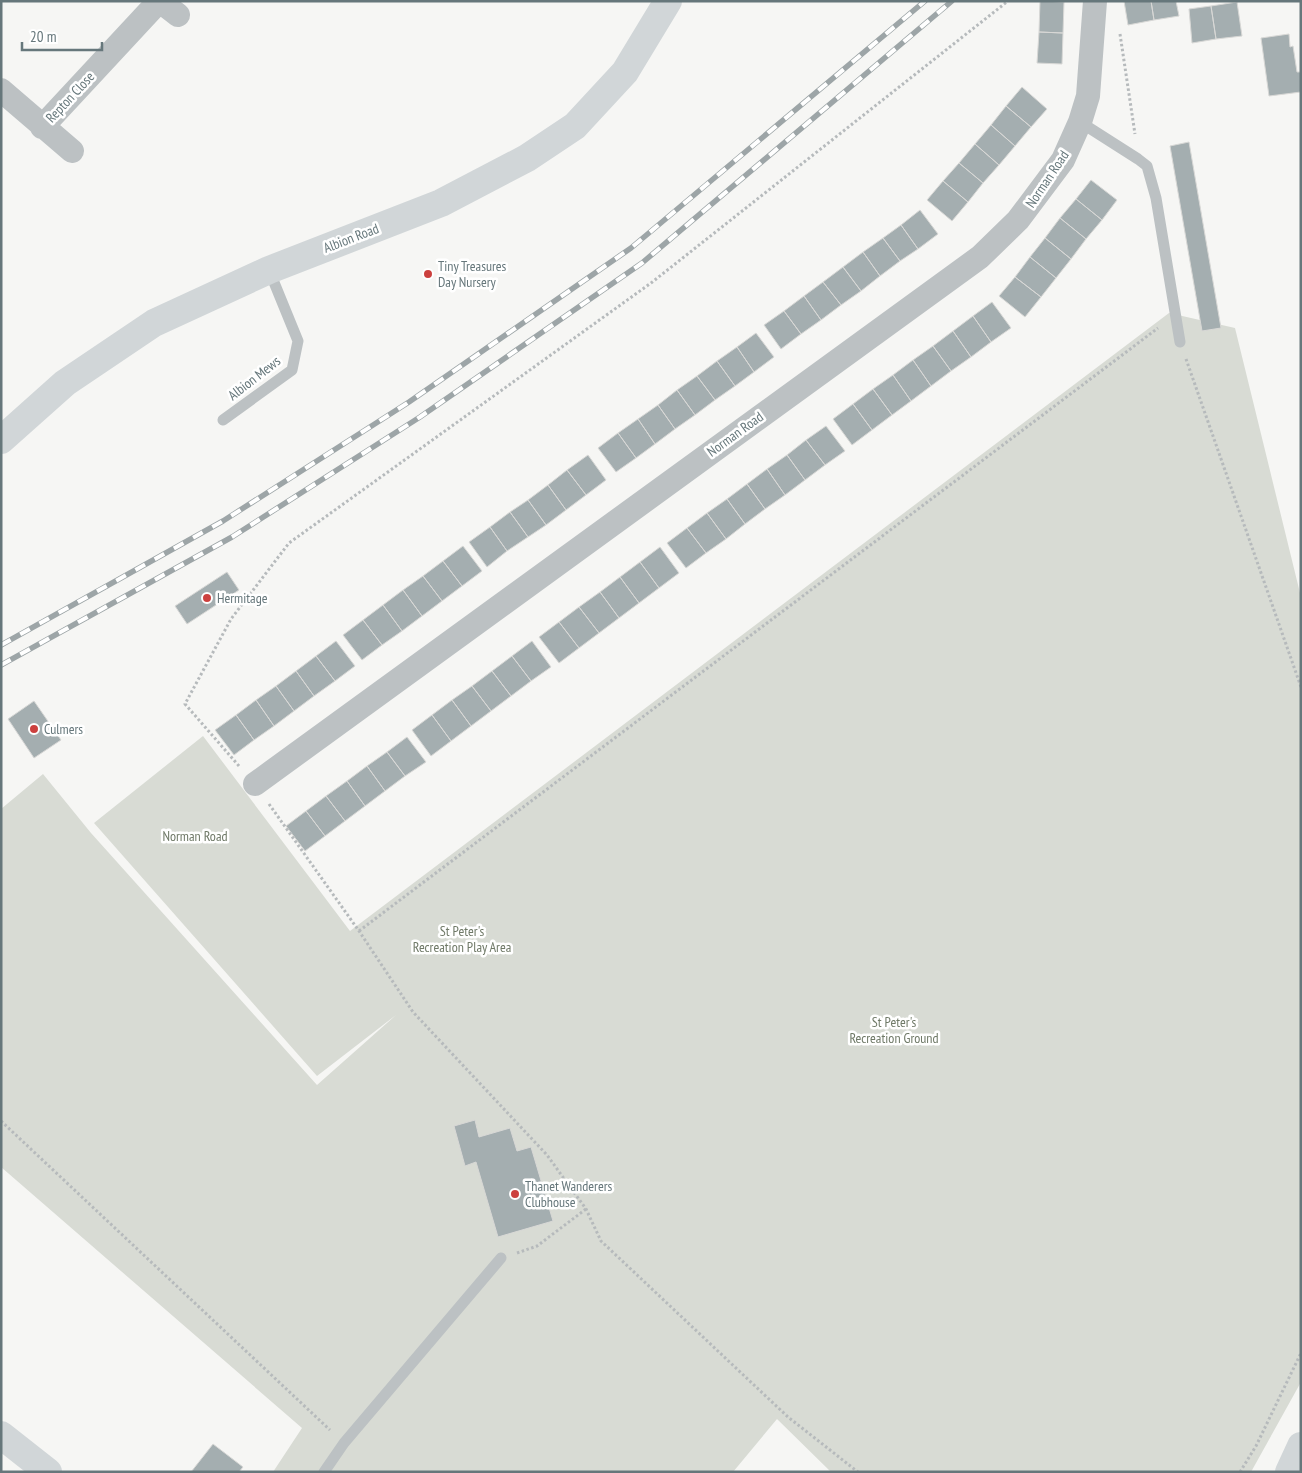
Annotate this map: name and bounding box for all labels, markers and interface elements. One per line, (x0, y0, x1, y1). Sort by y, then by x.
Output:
scale bar (22, 20, 102, 52)
text: 20 m (30, 27, 56, 46)
street label: Repton Close (42, 68, 98, 126)
street label: Norman Road (1021, 147, 1073, 211)
street label: Albion Road (321, 219, 381, 257)
place label: Tiny Treasures Day Nursery (438, 257, 507, 291)
marker: Tiny Treasures Day Nursery (422, 268, 434, 280)
street label: Albion Mews (224, 352, 284, 404)
street label: Norman Road (703, 408, 767, 460)
place label: Hermitage (217, 589, 268, 607)
marker: Hermitage (201, 592, 213, 604)
place label: Culmers (44, 720, 83, 738)
marker: Culmers (28, 723, 40, 735)
park label: Norman Road (162, 827, 228, 845)
park label: St Peter's Recreation Play Area (413, 922, 511, 956)
park label: St Peter's Recreation Ground (849, 1013, 939, 1047)
place label: Thanet Wanderers Clubhouse (525, 1177, 613, 1211)
marker: Thanet Wanderers Clubhouse (509, 1188, 521, 1200)

